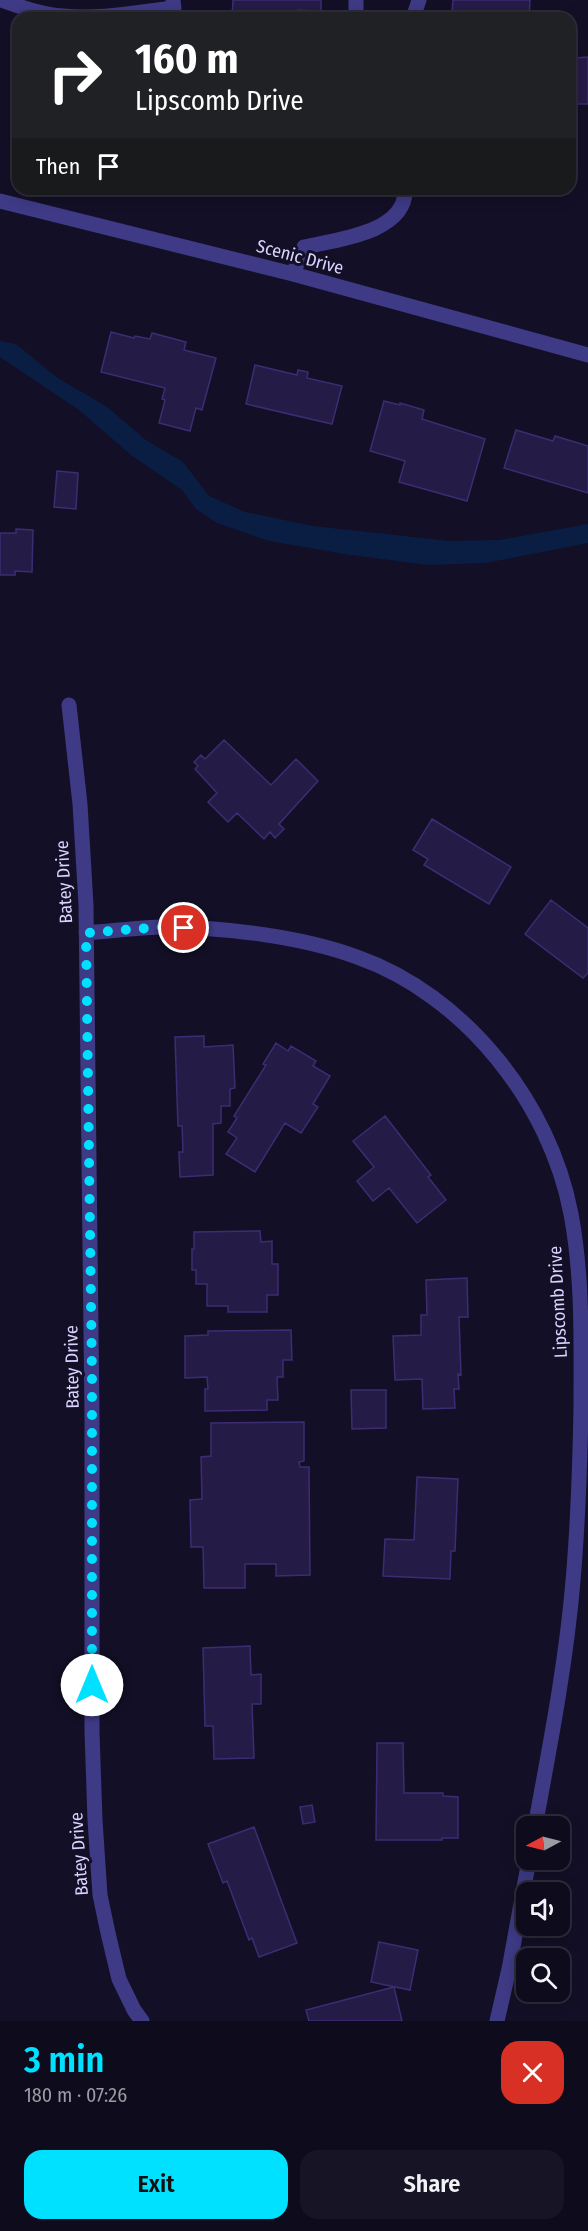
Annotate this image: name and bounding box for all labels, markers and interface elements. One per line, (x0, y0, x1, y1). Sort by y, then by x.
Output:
text: 160 m (135, 34, 238, 84)
icon: right (36, 36, 114, 114)
text: Lipscomb Drive (135, 85, 304, 117)
icon: arrive (92, 150, 125, 183)
text: Then (36, 153, 80, 180)
street label: Scenic Drive (254, 235, 346, 279)
street label: Batey Drive (51, 840, 77, 924)
pin (158, 902, 209, 953)
icon: arrive (167, 911, 200, 944)
street label: Lipscomb Drive (544, 1245, 572, 1359)
street label: Batey Drive (60, 1325, 84, 1409)
position arrow (60, 1653, 124, 1717)
street label: Batey Drive (65, 1811, 93, 1896)
north arrow (516, 1816, 570, 1870)
map controls (516, 1816, 570, 2002)
button: sound (516, 1882, 570, 1936)
button: search (516, 1948, 570, 2002)
text: 3 min (24, 2038, 104, 2082)
button: close (501, 2041, 564, 2104)
text: 180 m · 07:26 (24, 2083, 127, 2107)
button: Exit (24, 2150, 288, 2219)
button: Share (300, 2150, 564, 2219)

